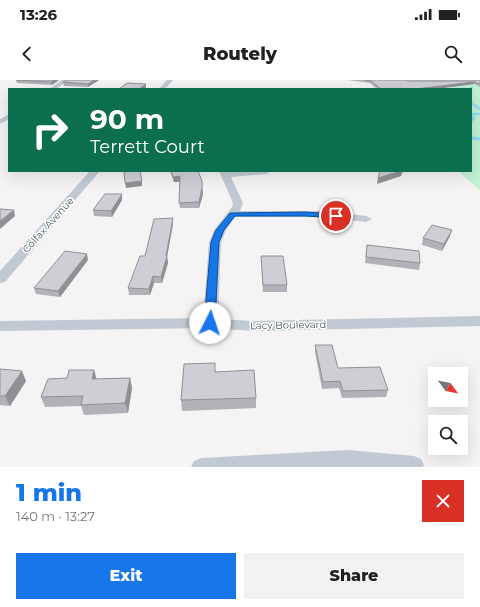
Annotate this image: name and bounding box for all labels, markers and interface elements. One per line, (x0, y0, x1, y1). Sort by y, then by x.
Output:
text: 13:26 (20, 5, 57, 24)
icon: back (16, 43, 38, 65)
text: Routely (203, 43, 277, 65)
icon: search (442, 43, 464, 65)
text: 90 m (90, 102, 164, 136)
icon: right (24, 104, 76, 156)
text: Terrett Court (90, 136, 205, 158)
street label: Colfax Avenue (20, 194, 76, 256)
pin (319, 199, 353, 233)
icon: arrive (325, 205, 347, 227)
position arrow (189, 302, 231, 344)
street label: Lacy Boulevard (250, 318, 326, 332)
north arrow (428, 367, 468, 407)
map controls (428, 367, 468, 455)
button: search (428, 415, 468, 455)
text: 1 min (16, 478, 82, 507)
button: close (422, 480, 464, 522)
text: 140 m · 13:27 (16, 508, 95, 524)
button: Exit (16, 553, 236, 599)
button: Share (244, 553, 464, 599)

